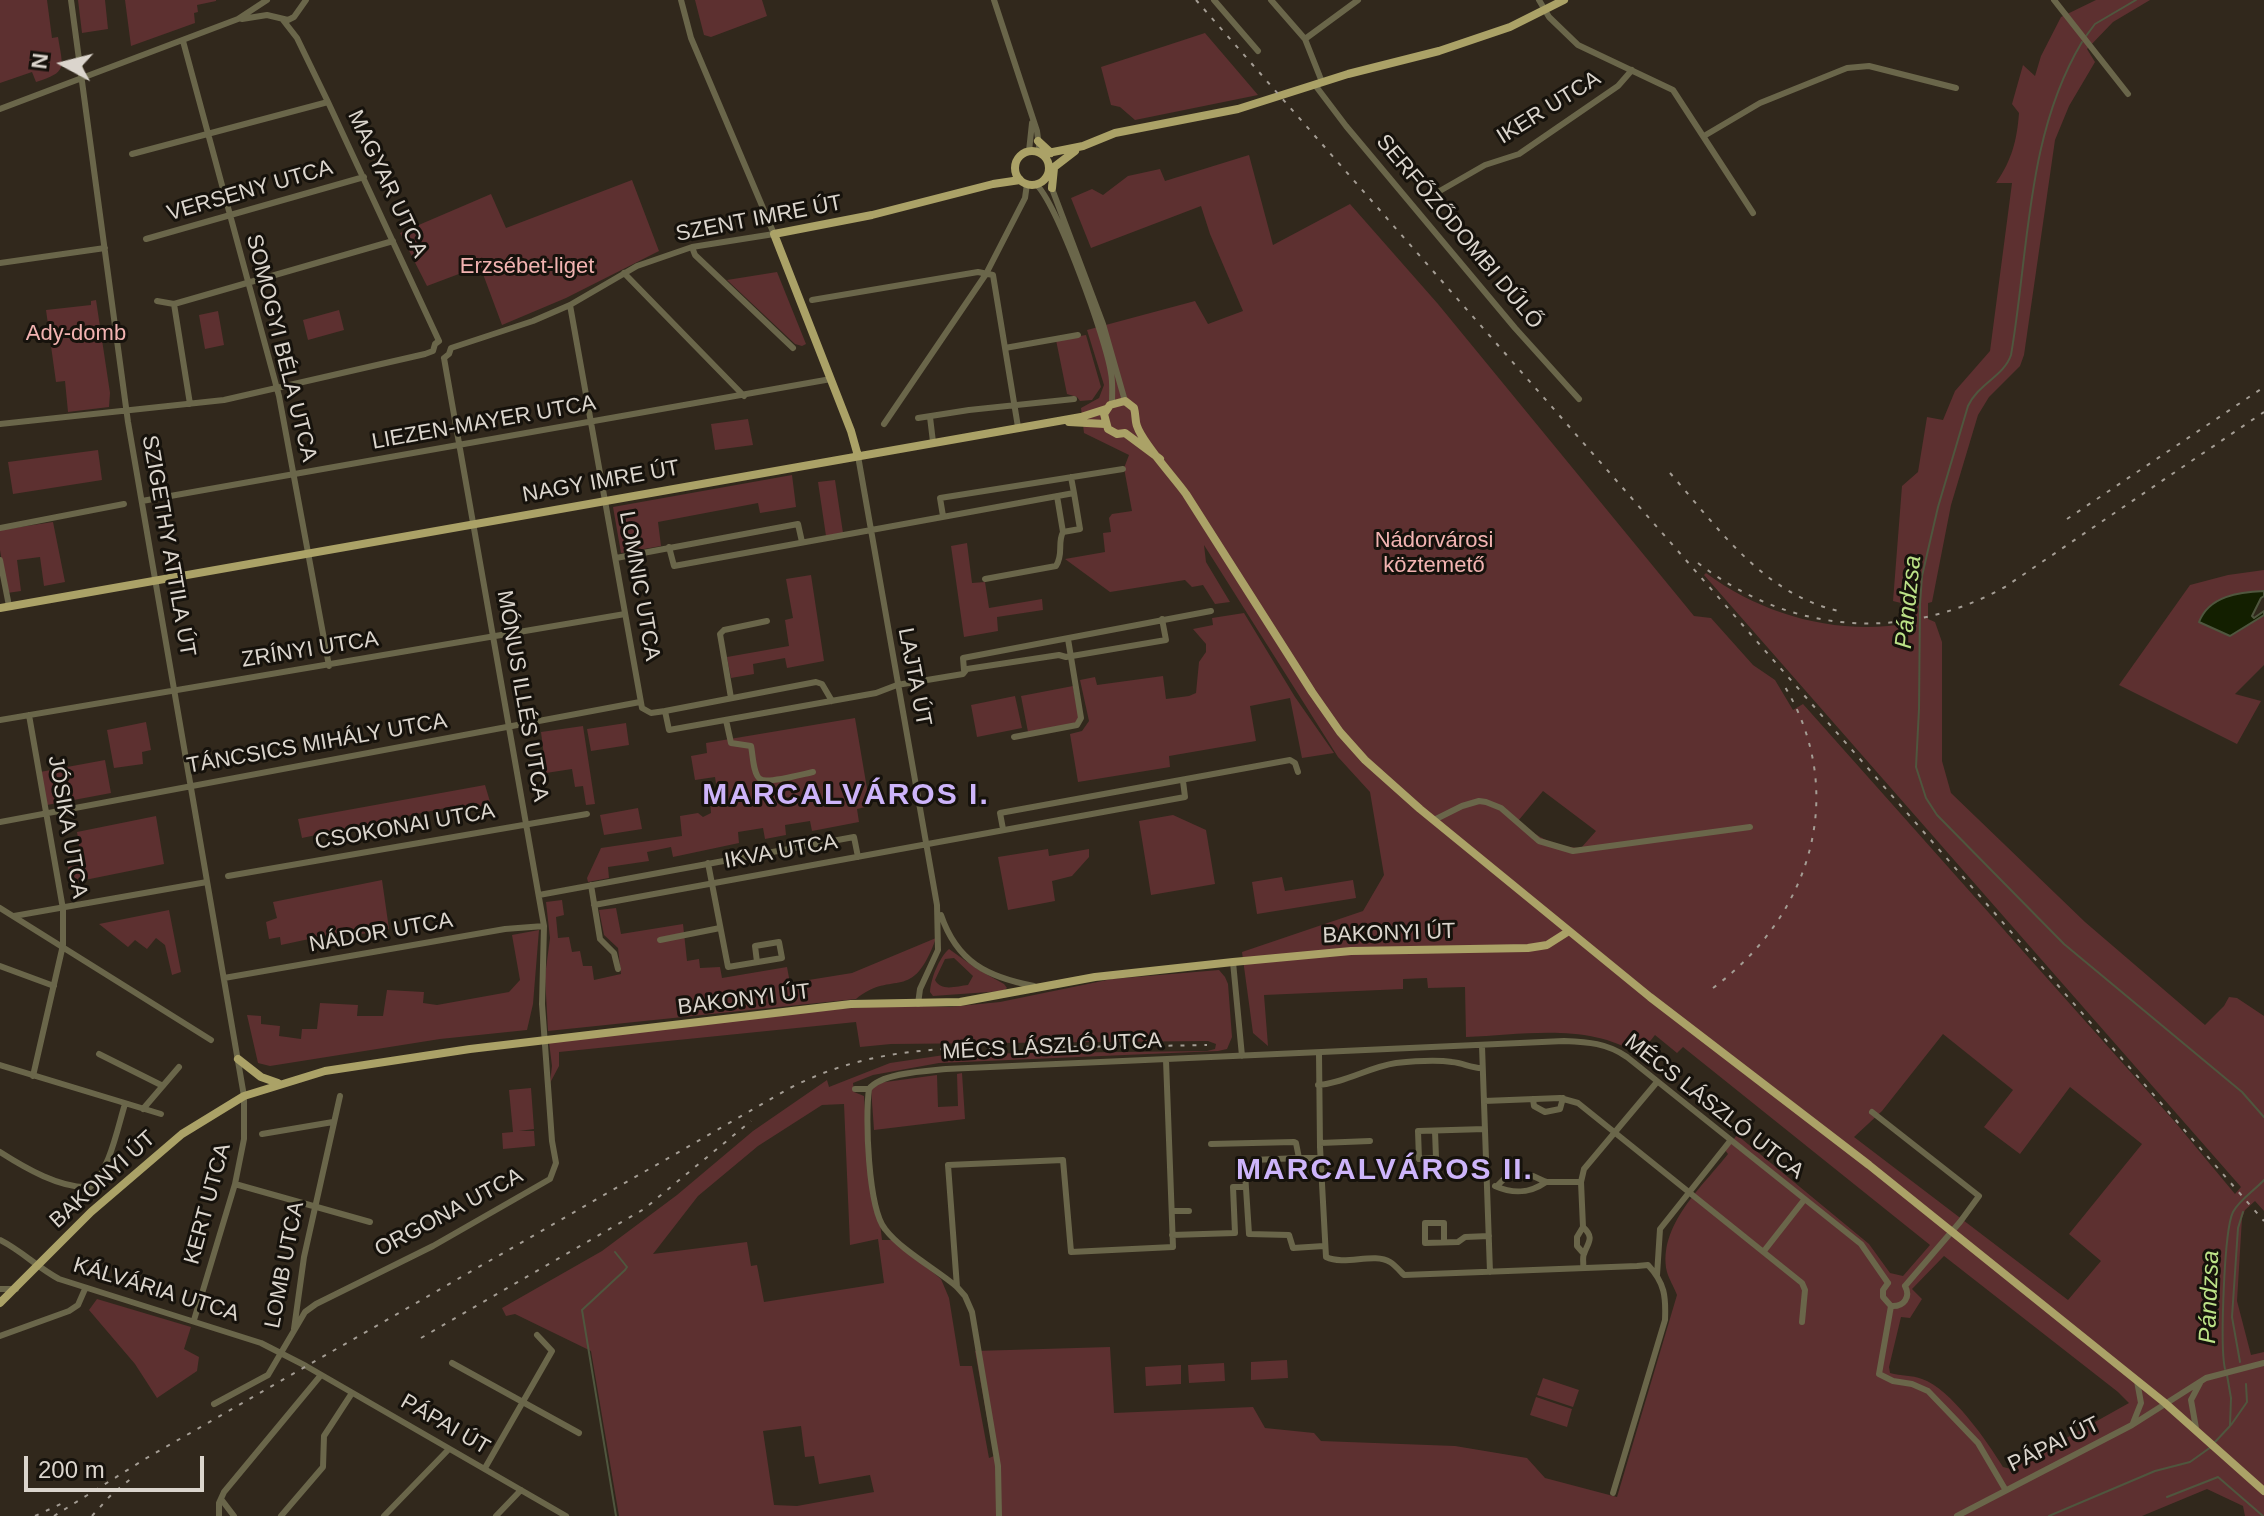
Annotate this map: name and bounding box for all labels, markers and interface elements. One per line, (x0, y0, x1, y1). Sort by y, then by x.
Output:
north arrow (24, 24, 104, 104)
text: N (26, 52, 53, 70)
street label: IKER UTCA (1492, 66, 1606, 150)
street label: MAGYAR UTCA (341, 106, 433, 262)
street label: SERFŐZŐDOMBI DŰLŐ (1370, 129, 1548, 335)
street label: VERSENY UTCA (164, 155, 336, 227)
street label: SZENT IMRE ÚT (674, 190, 844, 248)
street label: SOMOGYI BÉLA UTCA (240, 232, 322, 464)
park label: Erzsébet-liget (460, 254, 594, 280)
park label: Ady-domb (26, 321, 126, 347)
street label: LIEZEN-MAYER UTCA (370, 390, 598, 456)
street label: SZIGETHY ATTILA ÚT (136, 433, 200, 659)
street label: NAGY IMRE ÚT (520, 455, 682, 509)
street label: LOMNIC UTCA (613, 509, 665, 663)
park label: Nádorvárosi köztemető (1375, 528, 1493, 580)
water label: Pándzsa (1890, 554, 1928, 650)
street label: MÓNUS ILLÉS UTCA (490, 588, 554, 804)
street label: LAJTA ÚT (892, 625, 936, 729)
street label: ZRÍNYI UTCA (240, 626, 380, 674)
street label: TÁNCSICS MIHÁLY UTCA (185, 708, 449, 780)
street label: JÓSIKA UTCA (41, 754, 93, 900)
district label: MARCALVÁROS I. (702, 778, 990, 814)
street label: CSOKONAI UTCA (313, 798, 497, 856)
street label: IKVA UTCA (722, 829, 840, 875)
street label: NÁDOR UTCA (307, 907, 455, 959)
street label: BAKONYI ÚT (1322, 918, 1456, 950)
street label: BAKONYI ÚT (676, 979, 812, 1021)
street label: MÉCS LÁSZLÓ UTCA (941, 1028, 1163, 1066)
street label: MÉCS LÁSZLÓ UTCA (1619, 1029, 1809, 1185)
street label: BAKONYI ÚT (45, 1126, 161, 1234)
street label: KERT UTCA (179, 1141, 237, 1267)
district label: MARCALVÁROS II. (1236, 1153, 1534, 1189)
street label: ORGONA UTCA (370, 1163, 528, 1263)
street label: LOMB UTCA (260, 1199, 310, 1331)
water label: Pándzsa (2194, 1250, 2226, 1344)
street label: KÁLVÁRIA UTCA (70, 1252, 242, 1328)
street label: PÁPAI ÚT (396, 1389, 494, 1461)
street label: PÁPAI ÚT (2004, 1412, 2104, 1478)
scale bar (28, 1440, 208, 1490)
text: 200 m (38, 1456, 105, 1483)

